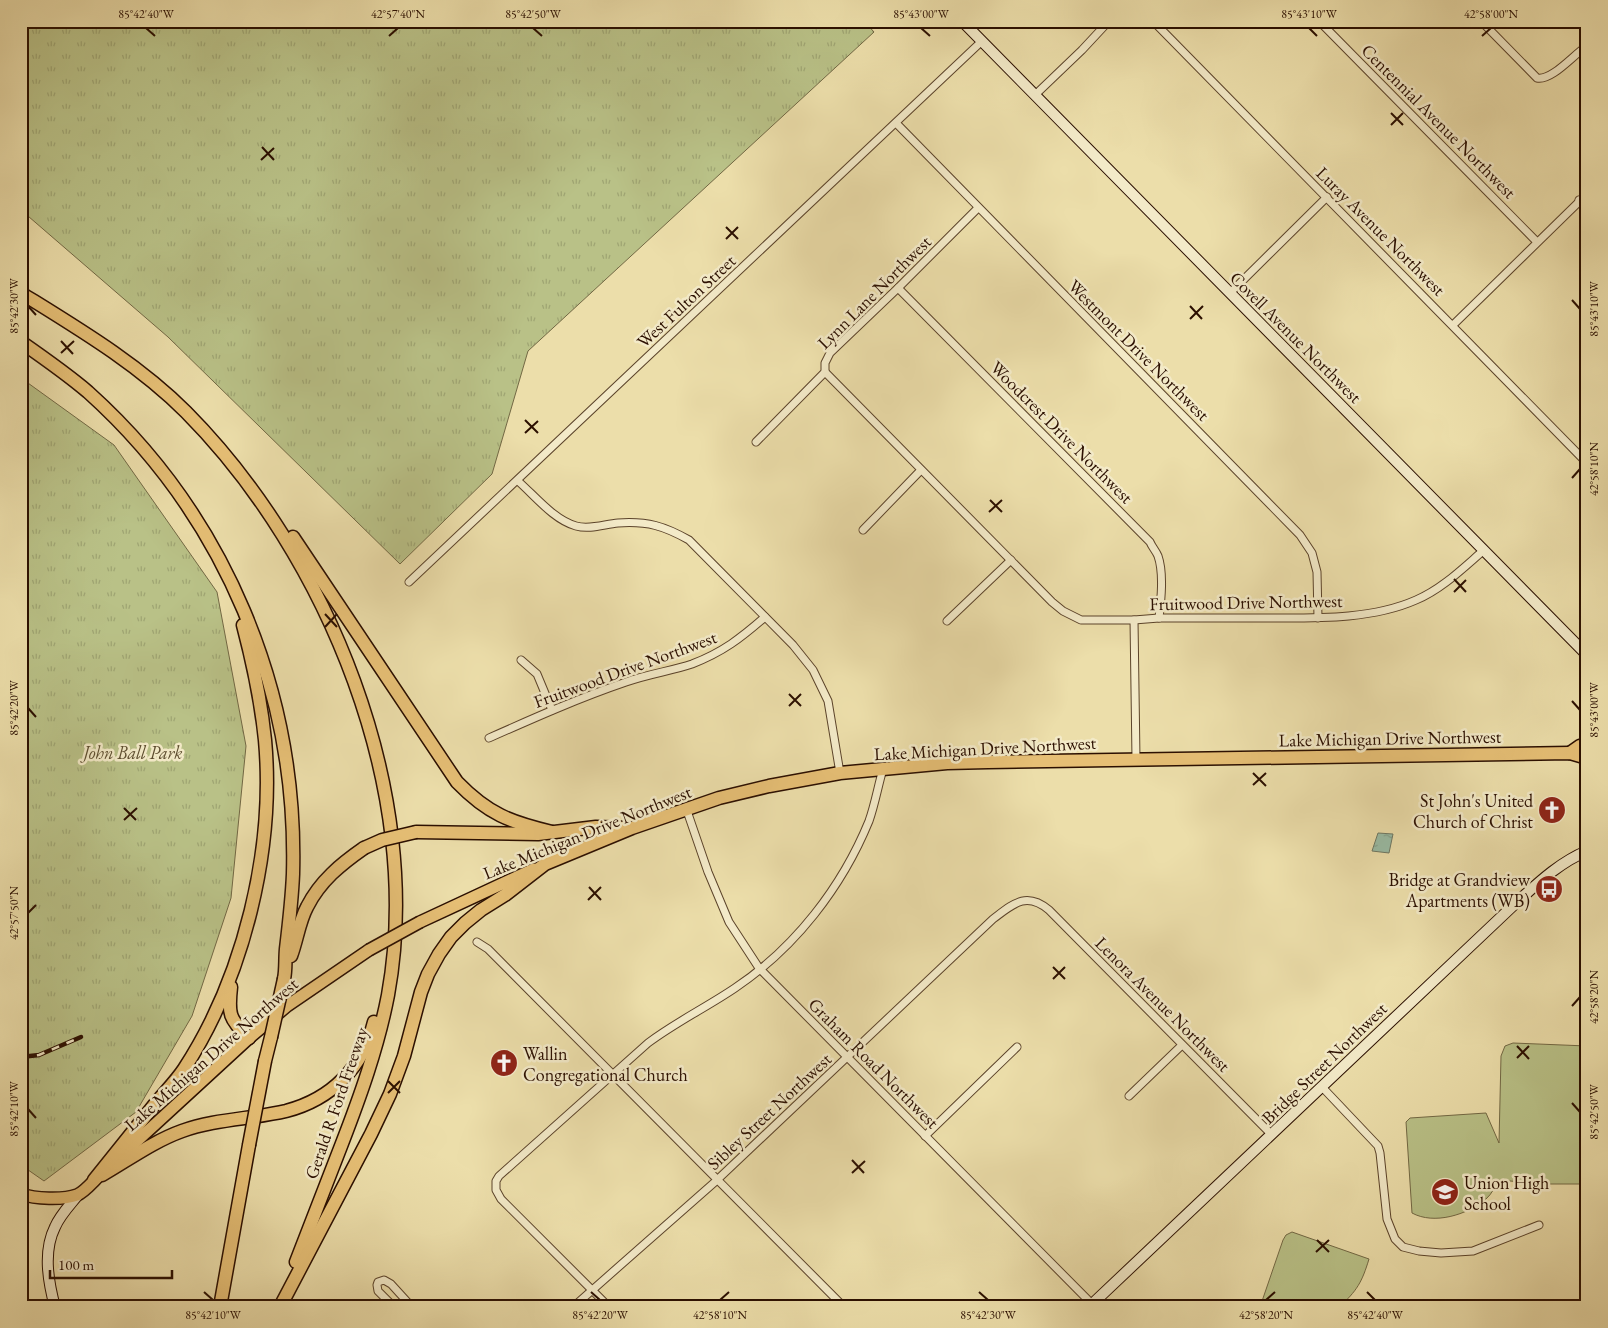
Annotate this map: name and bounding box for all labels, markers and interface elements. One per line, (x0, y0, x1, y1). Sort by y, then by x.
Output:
text: 85°42'40"W (118, 6, 175, 22)
text: 42°57'40"N (371, 6, 425, 22)
text: 85°42'50"W (505, 6, 562, 22)
text: 85°43'00"W (893, 6, 950, 22)
text: 85°43'10"W (1281, 6, 1338, 22)
text: 42°58'00"N (1464, 6, 1518, 22)
street label: Centennial Avenue Northwest (1357, 39, 1522, 204)
street label: Luray Avenue Northwest (1311, 161, 1451, 301)
street label: Lynn Lane Northwest (812, 230, 936, 354)
street label: West Fulton Street (632, 249, 741, 353)
street label: Covell Avenue Northwest (1225, 266, 1367, 408)
street label: Westmont Drive Northwest (1063, 274, 1215, 426)
text: 85°42'30"W (6, 277, 22, 334)
text: 85°43'10"W (1586, 280, 1602, 337)
street label: Woodcrest Drive Northwest (986, 356, 1139, 509)
text: 42°58'10"N (1586, 442, 1602, 496)
street label: Fruitwood Drive Northwest (1149, 589, 1343, 615)
street label: Fruitwood Drive Northwest (530, 625, 720, 713)
text: 85°42'20"W (6, 679, 22, 736)
text: 85°43'00"W (1586, 681, 1602, 738)
street label: Lake Michigan Drive Northwest (1279, 725, 1502, 751)
street label: Lake Michigan Drive Northwest (873, 731, 1097, 765)
park label: John Ball Park (80, 741, 182, 764)
street label: Lake Michigan Drive Northwest (480, 780, 695, 884)
place label: St John's United Church of Christ (1413, 789, 1534, 833)
church icon: St John's United Church of Christ (1537, 795, 1567, 825)
place label: Bridge at Grandview Apartments (WB) (1388, 868, 1531, 912)
bus stop icon: Bridge at Grandview Apartments (WB) (1534, 874, 1564, 904)
text: 42°57'50"N (6, 886, 22, 940)
street label: Lenora Avenue Northwest (1091, 932, 1236, 1077)
text: 42°58'20"N (1586, 970, 1602, 1024)
street label: Lake Michigan Drive Northwest (119, 972, 303, 1136)
street label: Graham Road Northwest (804, 993, 944, 1133)
street label: Bridge Street Northwest (1256, 997, 1392, 1129)
street label: Gerald R Ford Freeway (299, 1024, 373, 1182)
place label: Wallin Congregational Church (523, 1042, 688, 1086)
street label: Sibley Street Northwest (702, 1047, 836, 1175)
church icon: Wallin Congregational Church (489, 1048, 519, 1078)
text: 85°42'10"W (6, 1080, 22, 1137)
text: 85°42'50"W (1586, 1083, 1602, 1140)
place label: Union High School (1464, 1171, 1549, 1215)
school or university icon: Union High School (1430, 1177, 1460, 1207)
scale bar (50, 1248, 172, 1280)
text: 100 m (58, 1255, 95, 1274)
text: 85°42'10"W (185, 1307, 242, 1323)
text: 85°42'20"W (572, 1307, 629, 1323)
text: 42°58'10"N (693, 1307, 747, 1323)
text: 85°42'30"W (960, 1307, 1017, 1323)
text: 42°58'20"N (1239, 1307, 1293, 1323)
text: 85°42'40"W (1347, 1307, 1404, 1323)

